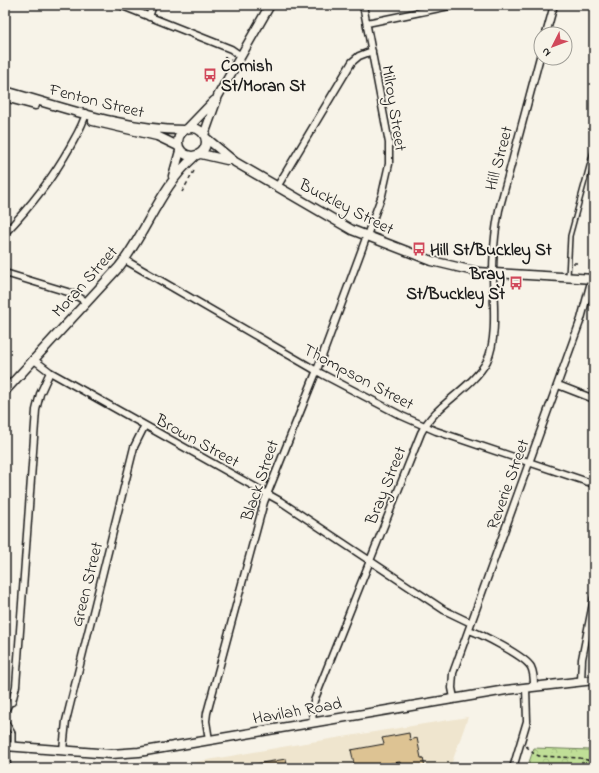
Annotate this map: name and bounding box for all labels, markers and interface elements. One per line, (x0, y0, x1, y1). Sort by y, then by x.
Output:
north arrow (533, 26, 573, 66)
text: N (538, 44, 555, 60)
place label: Cornish St/Moran St (221, 54, 306, 99)
street label: Milroy Street (373, 63, 413, 154)
bus stop icon: Cornish St/Moran St (202, 67, 218, 83)
street label: Fenton Street (46, 77, 147, 125)
street label: Hill Street (479, 123, 520, 193)
street label: Buckley Street (293, 172, 398, 243)
place label: Hill St/Buckley St (430, 238, 552, 265)
street label: Moran Street (46, 240, 124, 323)
bus stop icon: Hill St/Buckley St (411, 241, 427, 257)
place label: Bray St/Buckley St (406, 262, 506, 309)
bus stop icon: Bray St/Buckley St (508, 275, 524, 291)
street label: Thompson Street (299, 338, 418, 417)
street label: Brown Street (150, 408, 244, 475)
street label: Reverie Street (480, 435, 536, 533)
street label: Black Street (235, 436, 286, 525)
street label: Bray Street (359, 442, 414, 530)
street label: Green Street (65, 539, 110, 629)
street label: Havilah Road (251, 691, 344, 732)

